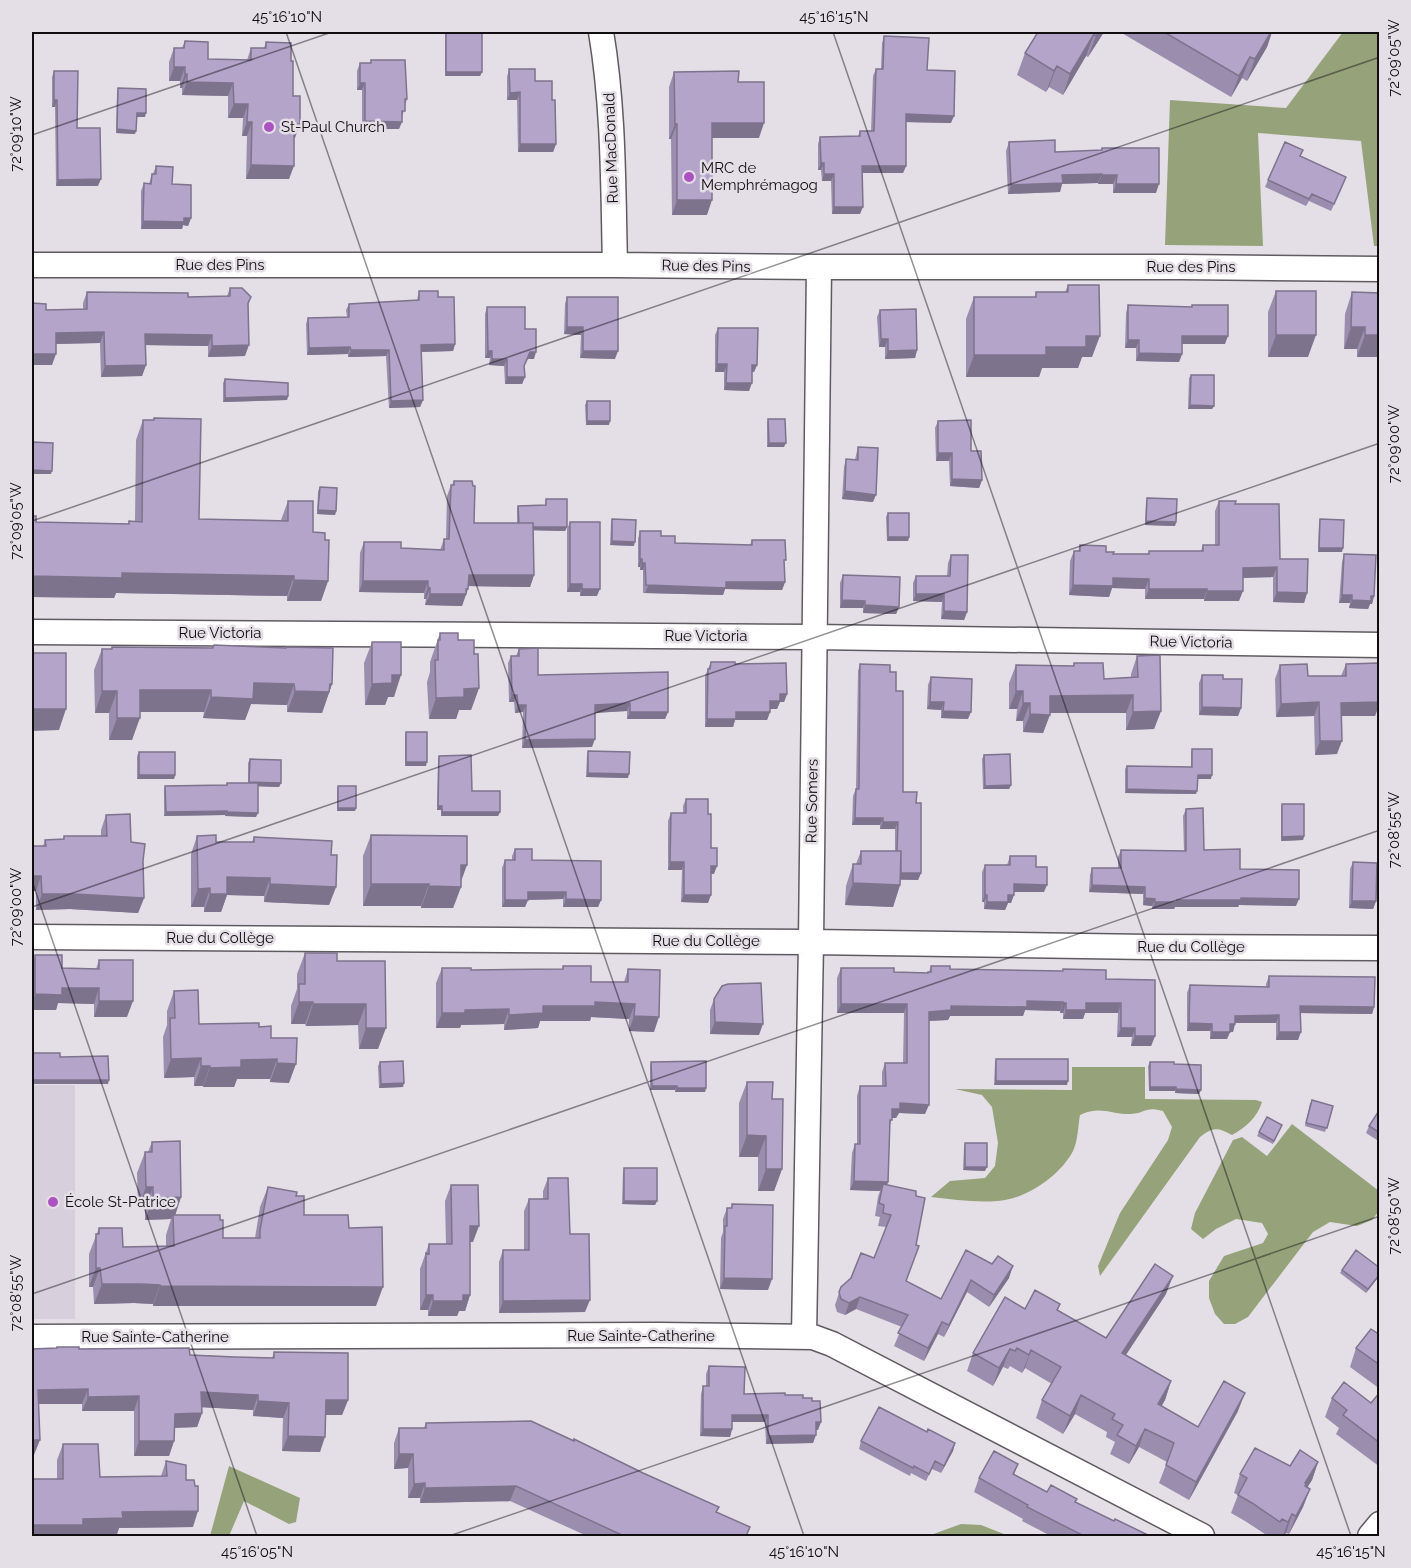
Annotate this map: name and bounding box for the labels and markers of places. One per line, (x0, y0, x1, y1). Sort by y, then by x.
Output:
place label: St-Paul Church (281, 118, 385, 136)
marker: St-Paul Church (262, 120, 276, 134)
place label: MRC de Memphrémagog (701, 159, 818, 194)
marker: MRC de Memphrémagog (682, 170, 696, 184)
place label: École St-Patrice (65, 1193, 176, 1211)
marker: École St-Patrice (46, 1195, 60, 1209)

